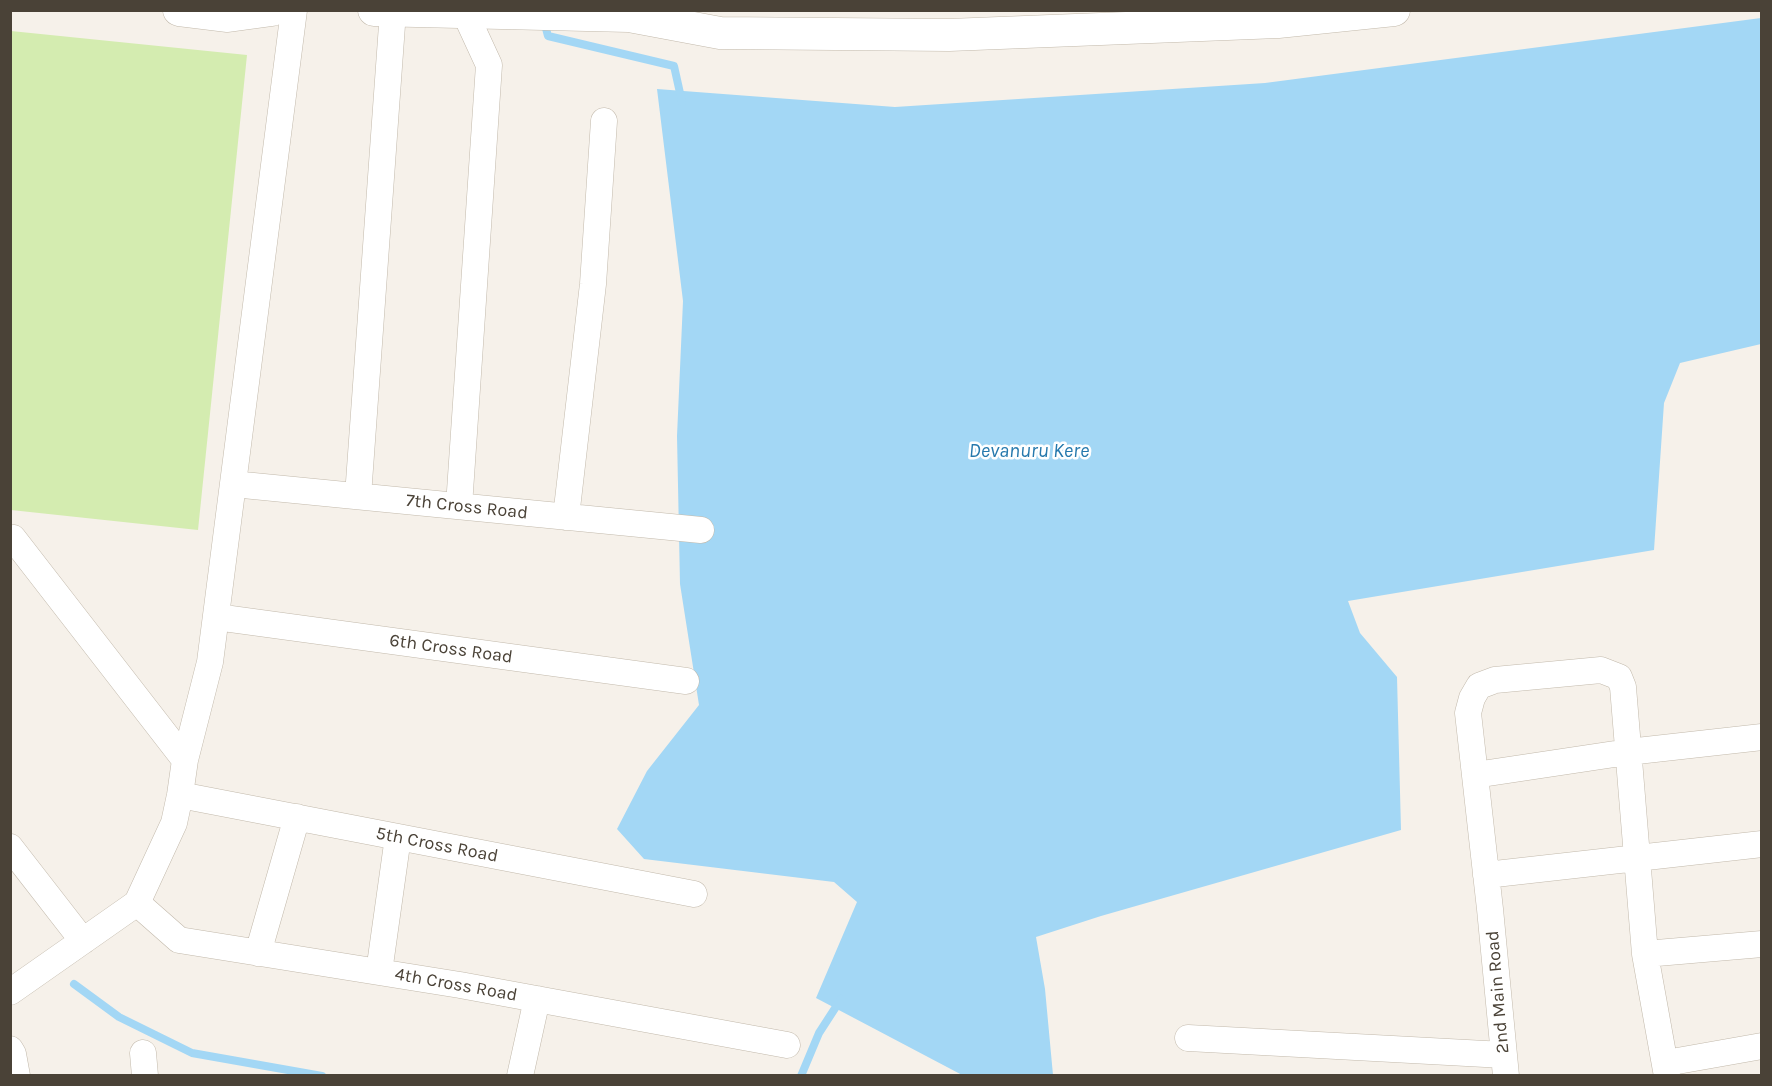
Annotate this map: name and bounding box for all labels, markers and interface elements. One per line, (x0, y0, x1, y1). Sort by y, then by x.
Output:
water label: Devanuru Kere (969, 439, 1089, 463)
street label: 7th Cross Road (405, 490, 529, 524)
street label: 6th Cross Road (388, 630, 514, 668)
street label: 5th Cross Road (374, 823, 500, 867)
street label: 2nd Main Road (1482, 930, 1514, 1054)
street label: 4th Cross Road (393, 964, 519, 1006)

